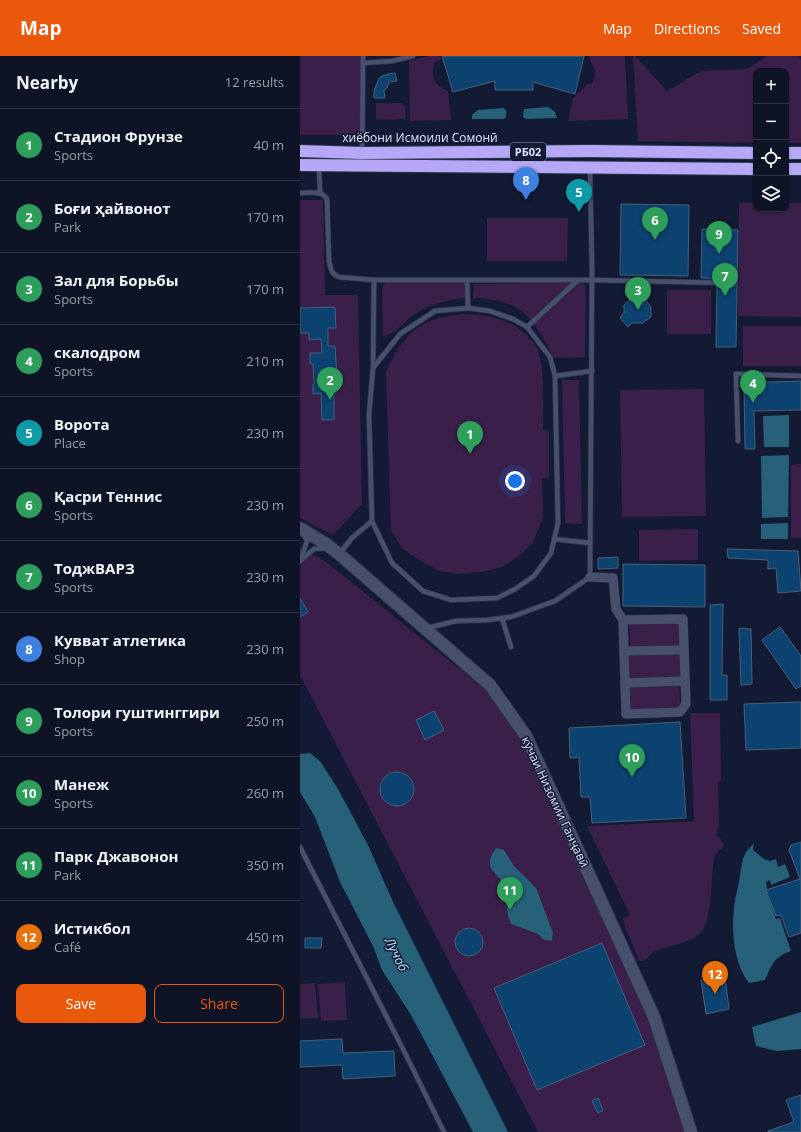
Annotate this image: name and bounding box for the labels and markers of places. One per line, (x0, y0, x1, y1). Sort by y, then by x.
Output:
pin: 8 (513, 167, 539, 200)
pin: 5 (566, 179, 592, 212)
pin: 6 (642, 207, 668, 240)
pin: 9 (706, 221, 732, 254)
pin: 7 (712, 263, 738, 296)
pin: 3 (625, 277, 651, 310)
pin: 2 (317, 367, 343, 400)
pin: 4 (740, 370, 766, 403)
pin: 1 (457, 421, 483, 454)
pin: 10 (619, 744, 645, 777)
pin: 11 (497, 877, 523, 910)
pin: 12 (702, 961, 728, 994)

